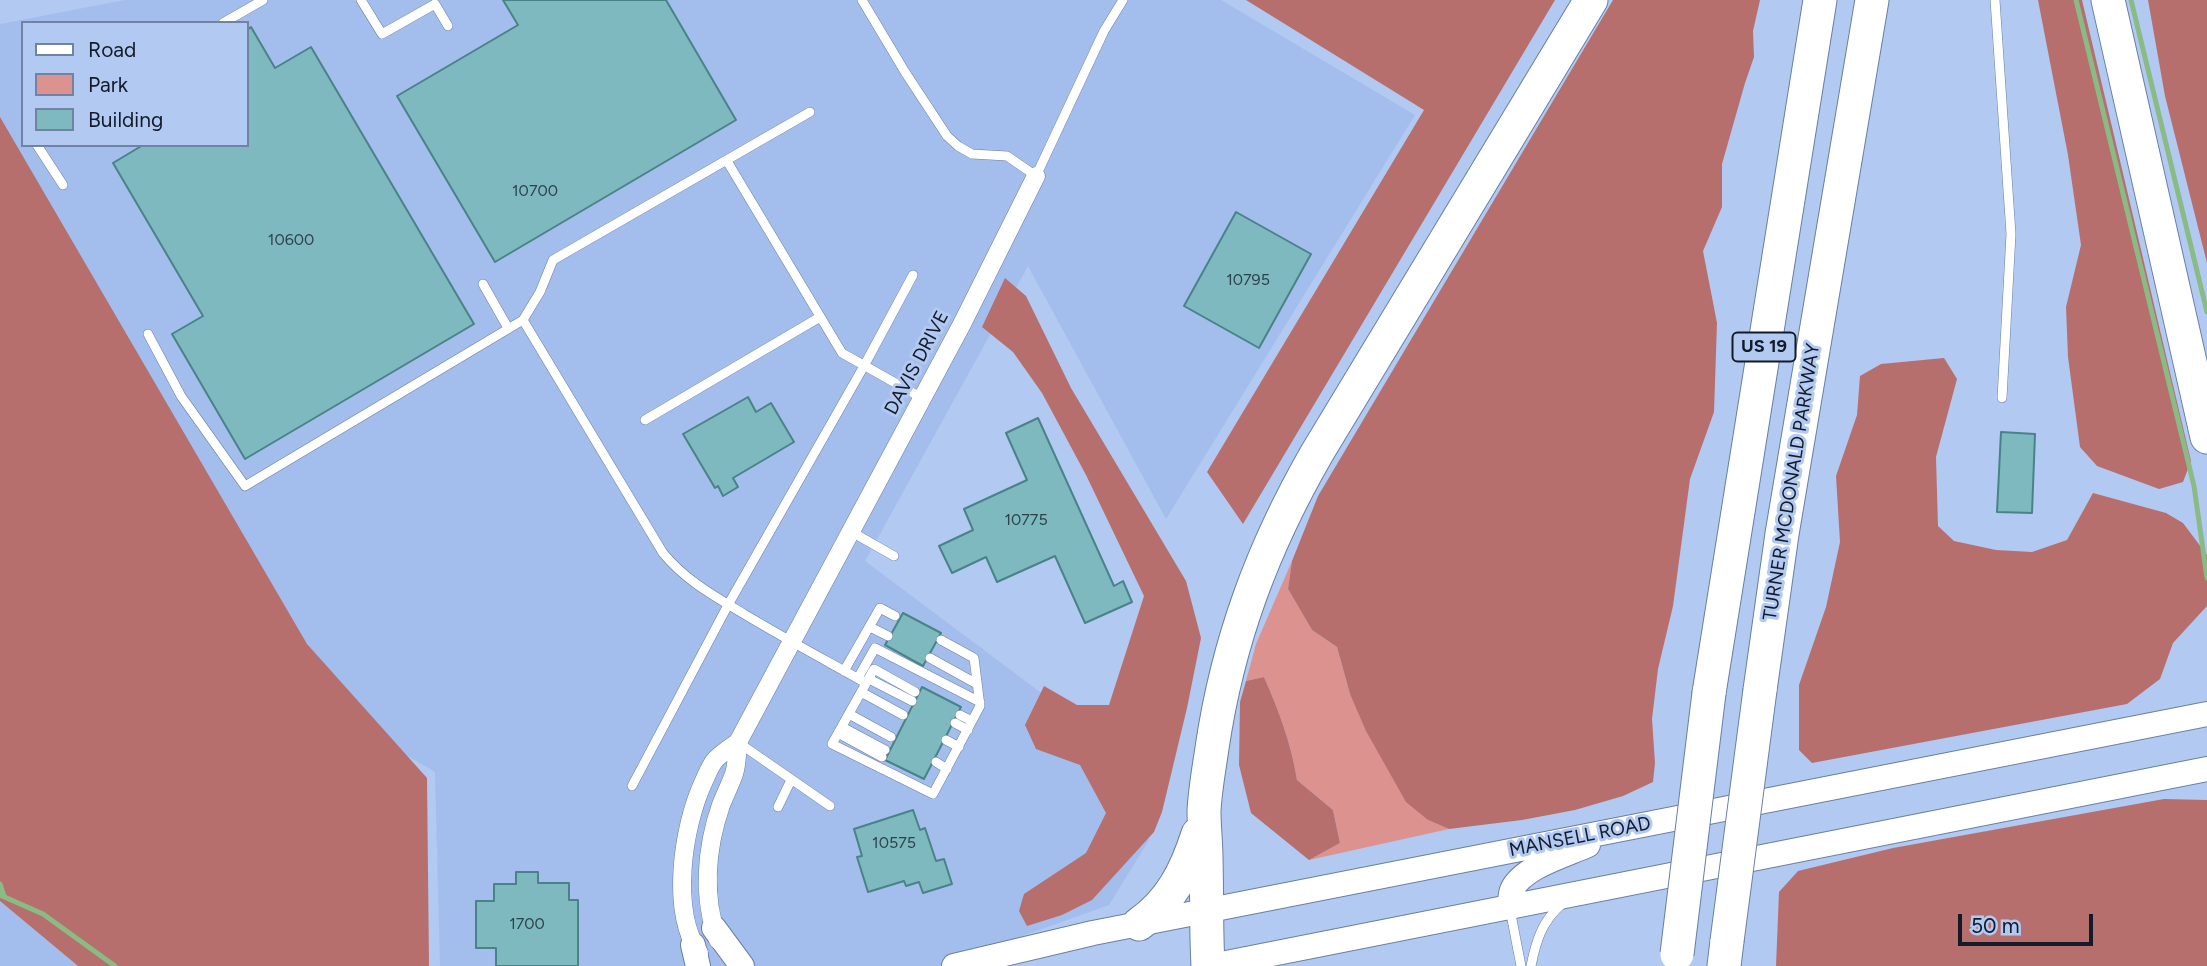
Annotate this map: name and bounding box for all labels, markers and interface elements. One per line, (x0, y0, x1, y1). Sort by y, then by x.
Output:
legend (21, 21, 248, 147)
text: Road (88, 37, 136, 62)
text: Park (88, 72, 128, 97)
text: Building (88, 107, 163, 132)
house number: 10700 (512, 181, 558, 201)
house number: 10600 (268, 230, 314, 250)
house number: 10795 (1226, 270, 1270, 290)
street label: DAVIS DRIVE (880, 307, 954, 419)
road number: US 19 (1732, 332, 1796, 362)
street label: TURNER MCDONALD PARKWAY (1759, 342, 1825, 622)
house number: 10775 (1004, 510, 1048, 530)
street label: MANSELL ROAD (1507, 812, 1653, 862)
house number: 10575 (872, 833, 916, 853)
scale bar (1962, 900, 2097, 944)
text: 50 m (1971, 913, 2020, 938)
house number: 1700 (509, 914, 545, 934)

